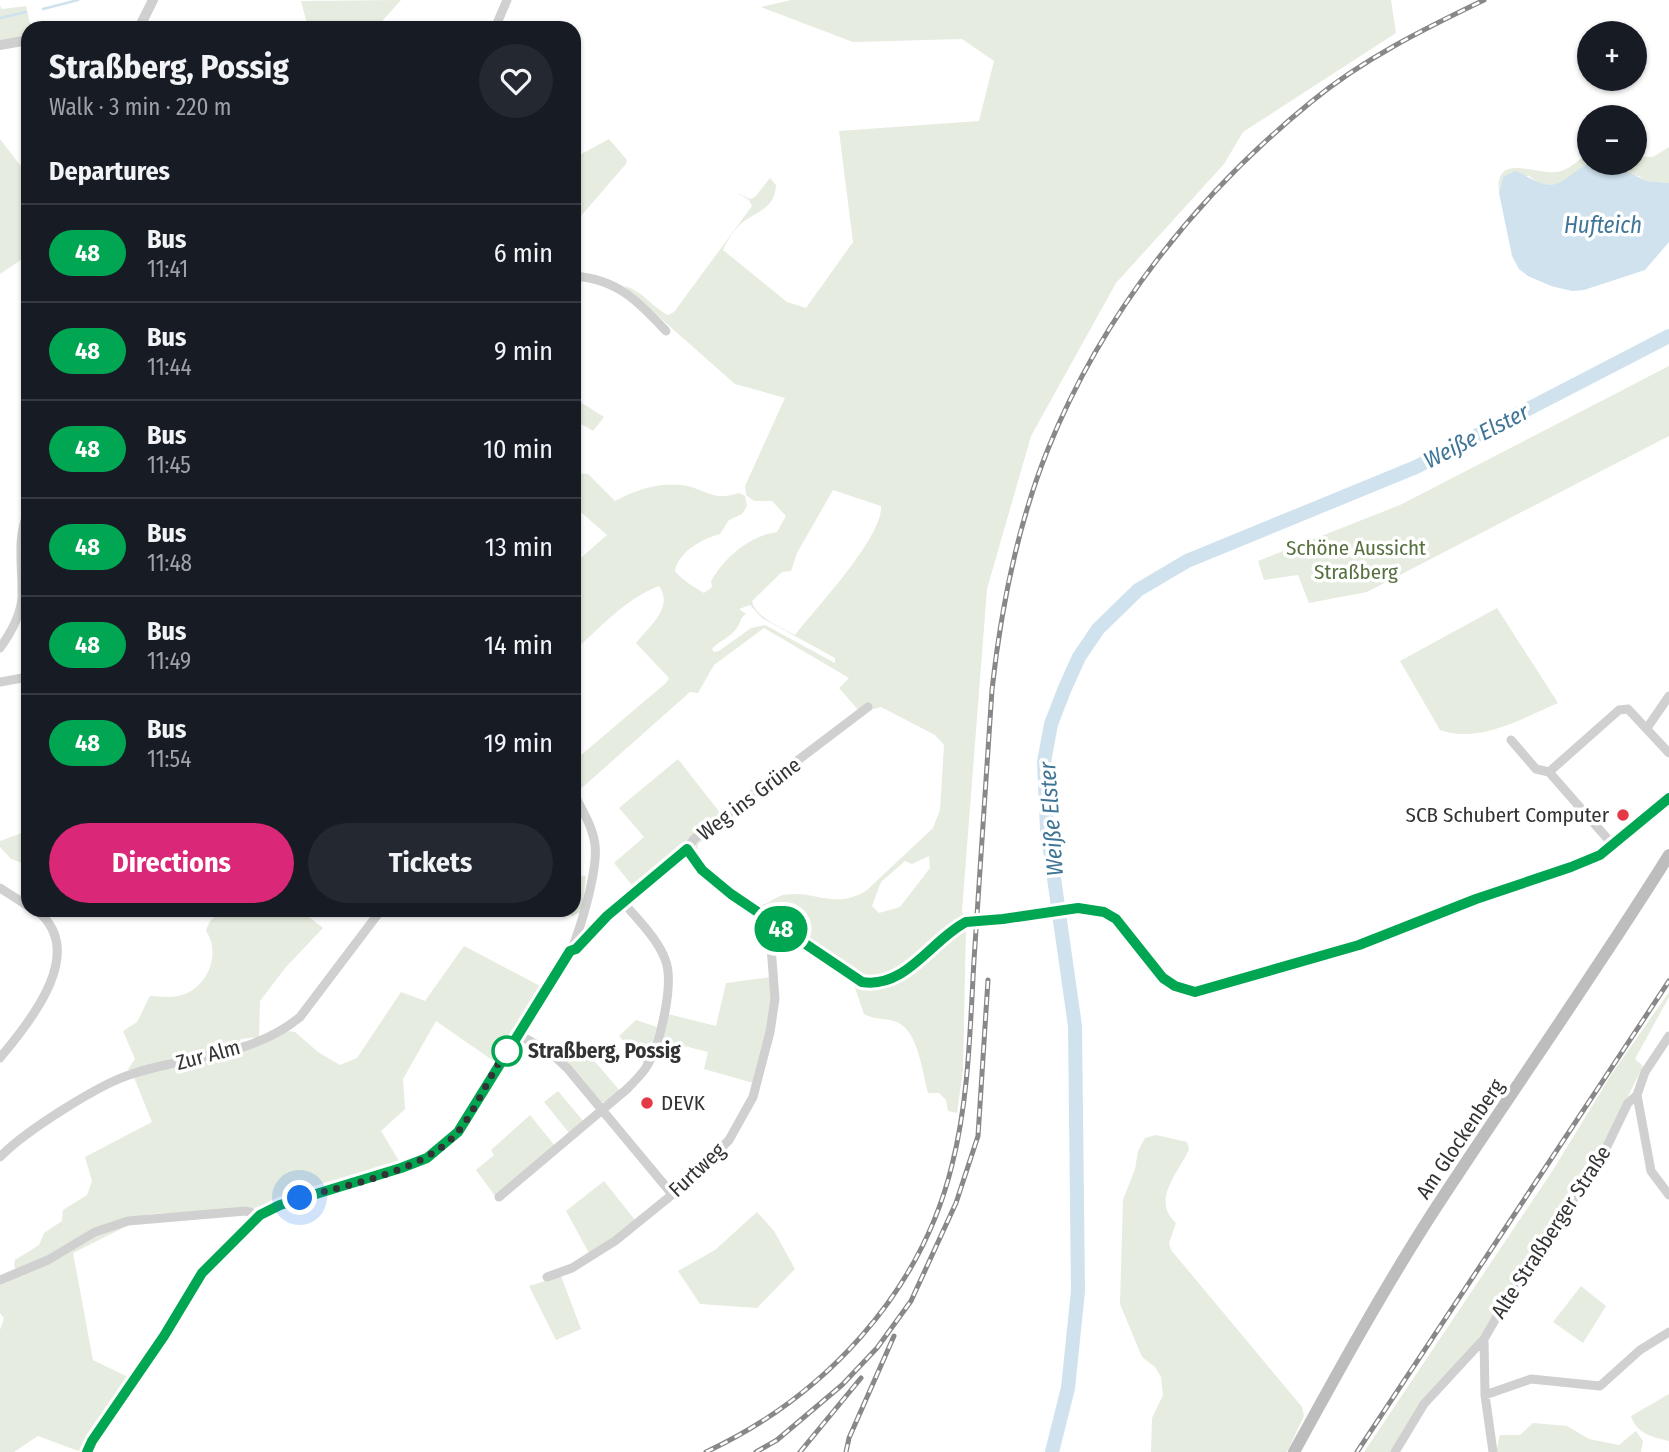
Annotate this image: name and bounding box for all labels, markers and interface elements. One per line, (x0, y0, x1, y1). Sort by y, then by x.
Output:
map controls (1577, 21, 1647, 175)
button: + (1577, 21, 1647, 91)
button: heart (479, 44, 553, 118)
text: Straßberg, Possig (49, 47, 289, 87)
text: Walk · 3 min · 220 m (49, 93, 231, 121)
button: − (1577, 105, 1647, 175)
text: Departures (49, 156, 170, 187)
water label: Hufteich (1564, 211, 1642, 239)
text: Bus (147, 224, 186, 255)
text: 6 min (494, 238, 553, 269)
text: 48 (75, 239, 100, 267)
text: 11:41 (147, 255, 188, 283)
text: Bus (147, 322, 186, 353)
text: 9 min (494, 336, 553, 367)
text: 48 (75, 337, 100, 365)
text: 11:44 (147, 353, 192, 381)
water label: Weiße Elster (1419, 397, 1534, 474)
text: Bus (147, 420, 186, 451)
text: 10 min (483, 434, 553, 465)
text: 48 (75, 435, 100, 463)
text: 11:45 (147, 451, 191, 479)
text: Bus (147, 518, 186, 549)
text: 13 min (485, 532, 553, 563)
text: 48 (75, 533, 100, 561)
park label: Schöne Aussicht Straßberg (1286, 535, 1426, 585)
text: 11:48 (147, 549, 192, 577)
text: Bus (147, 616, 186, 647)
text: 14 min (484, 630, 553, 661)
text: 48 (75, 631, 100, 659)
text: 11:49 (147, 647, 191, 675)
text: Bus (147, 714, 186, 745)
text: 19 min (484, 728, 553, 759)
text: 48 (75, 729, 100, 757)
text: 11:54 (147, 745, 191, 773)
street label: Weg ins Grüne (692, 752, 806, 846)
water label: Weiße Elster (1033, 760, 1069, 877)
place label: SCB Schubert Computer (1406, 802, 1610, 828)
marker: SCB Schubert Computer (1615, 807, 1631, 823)
button: Directions (49, 823, 294, 903)
button: Tickets (308, 823, 553, 903)
line badge: 48 (750, 906, 812, 952)
text: 48 (768, 915, 794, 943)
street label: Zur Alm (173, 1034, 243, 1076)
marker: Straßberg, Possig (492, 1036, 522, 1066)
place label: Straßberg, Possig (528, 1038, 681, 1064)
street label: Am Glockenberg (1410, 1074, 1510, 1204)
place label: DEVK (661, 1090, 706, 1116)
marker: DEVK (639, 1095, 655, 1111)
street label: Furtweg (663, 1137, 731, 1203)
street label: Alte Straßberger Straße (1485, 1141, 1617, 1323)
your location (282, 1180, 317, 1215)

